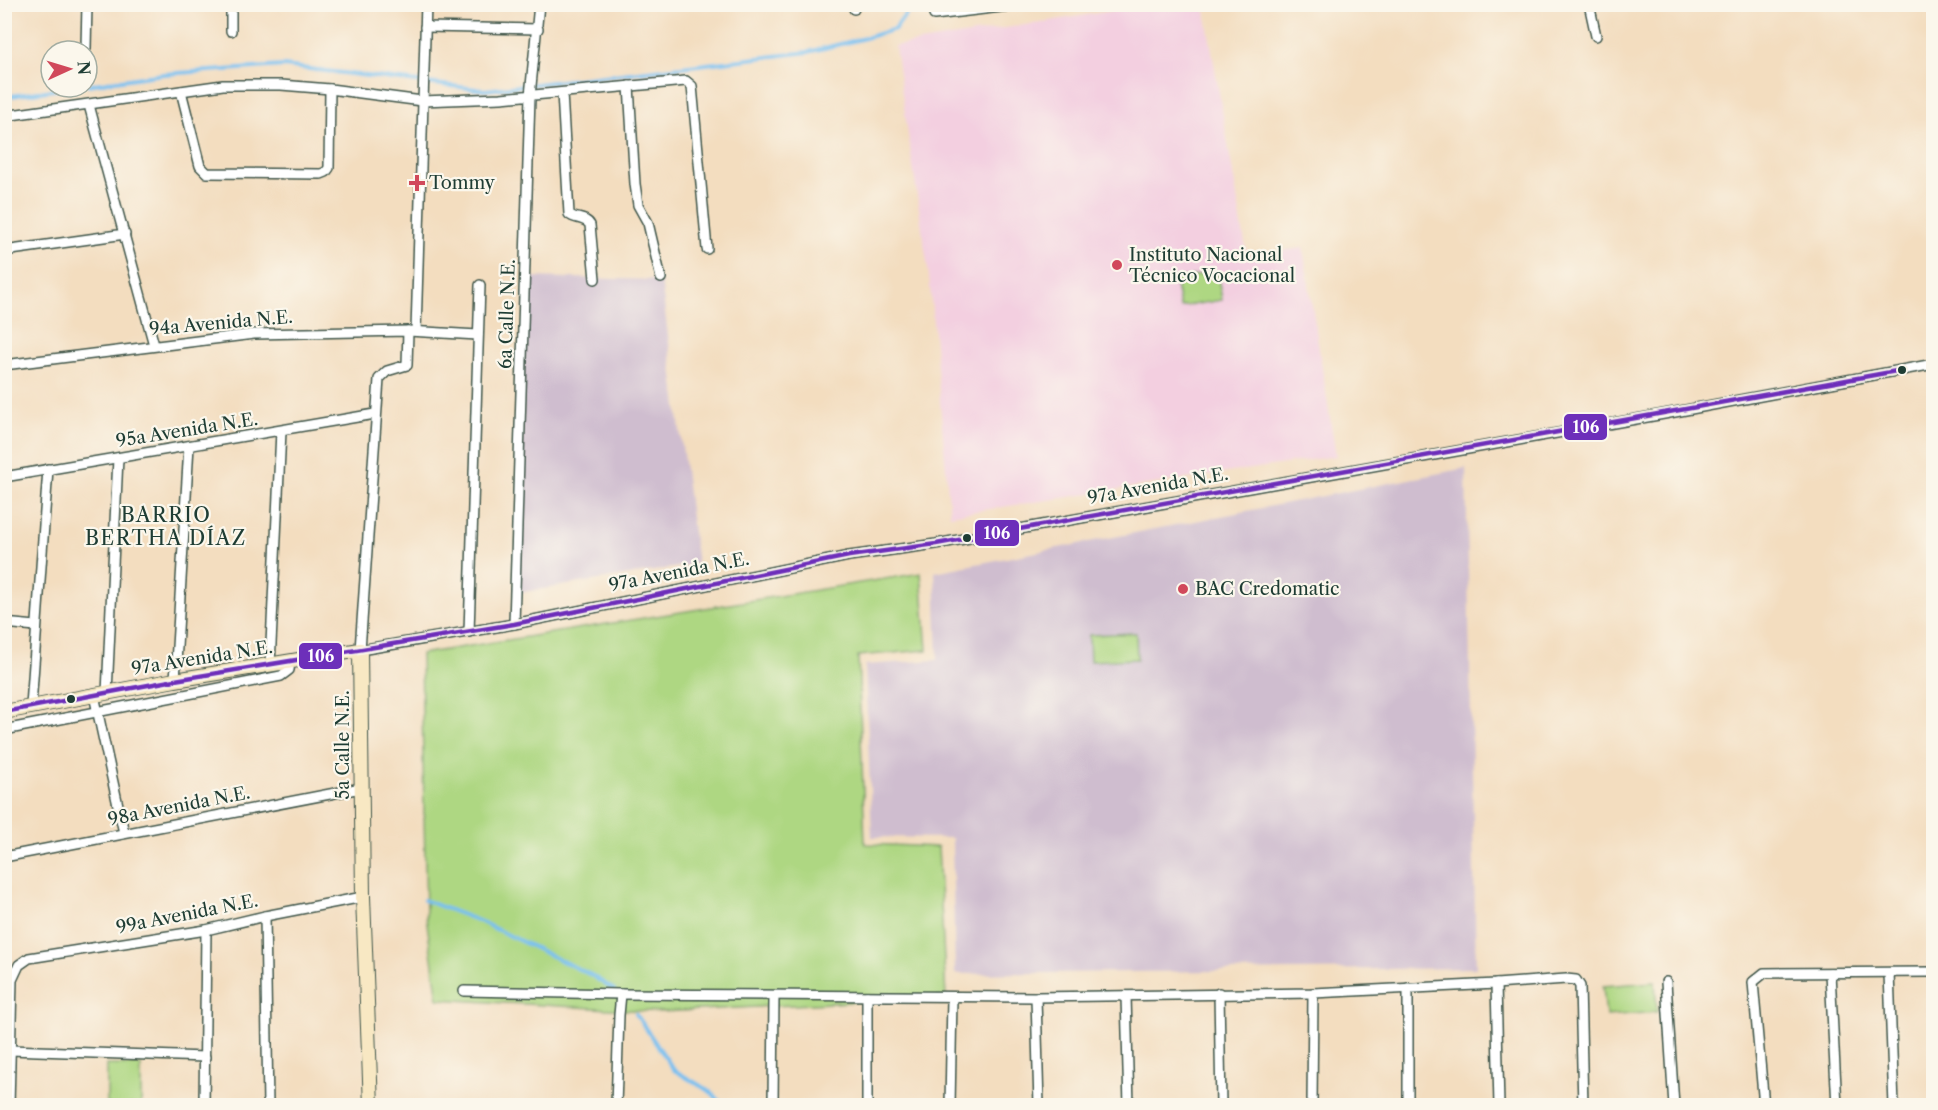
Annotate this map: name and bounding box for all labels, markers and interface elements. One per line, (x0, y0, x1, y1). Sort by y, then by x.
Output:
north arrow (39, 39, 99, 99)
text: N (74, 60, 94, 76)
place label: Tommy (429, 172, 496, 194)
marker: Tommy (410, 176, 424, 190)
place label: Instituto Nacional Técnico Vocacional (1129, 244, 1295, 287)
marker: Instituto Nacional Técnico Vocacional (1110, 258, 1124, 272)
street label: 6a Calle N.E. (494, 259, 520, 369)
street label: 94a Avenida N.E. (148, 306, 294, 340)
unlabelled marker (1896, 364, 1908, 376)
street label: 95a Avenida N.E. (114, 408, 260, 452)
line badge: 106 (1563, 413, 1608, 441)
text: 106 (1573, 417, 1600, 437)
street label: 97a Avenida N.E. (1086, 463, 1230, 509)
district label: BARRIO BERTHA DÍAZ (85, 503, 247, 550)
line badge: 106 (974, 519, 1020, 547)
text: 106 (984, 523, 1011, 543)
unlabelled marker (961, 532, 973, 544)
street label: 97a Avenida N.E. (607, 548, 751, 596)
place label: BAC Credomatic (1195, 578, 1339, 600)
marker: BAC Credomatic (1176, 582, 1190, 596)
street label: 97a Avenida N.E. (130, 636, 274, 680)
line badge: 106 (298, 642, 343, 670)
text: 106 (308, 646, 335, 666)
street label: 5a Calle N.E. (332, 690, 354, 800)
unlabelled marker (65, 693, 77, 705)
street label: 98a Avenida N.E. (106, 781, 252, 831)
street label: 99a Avenida N.E. (114, 889, 260, 939)

